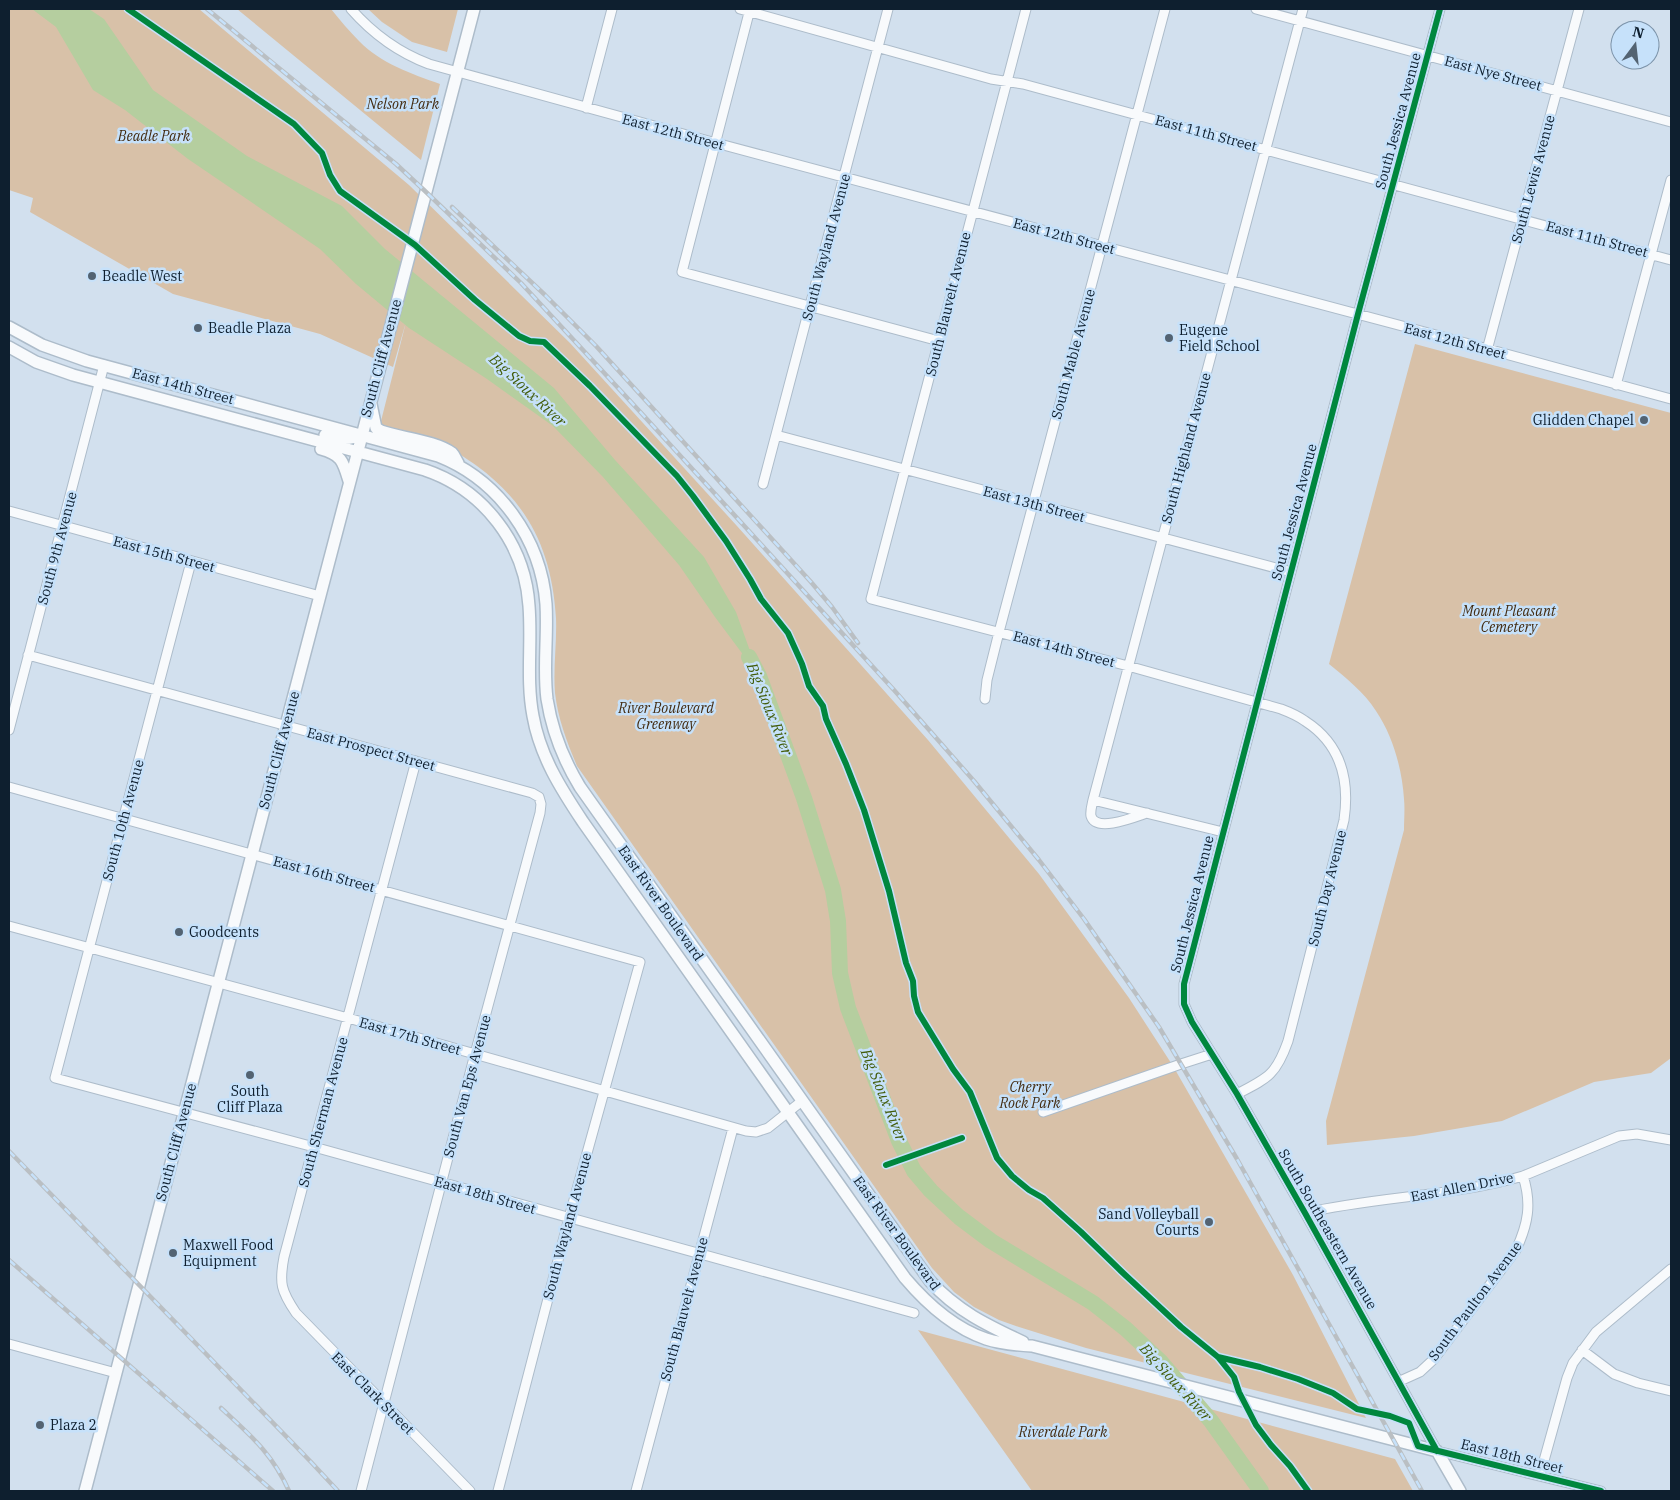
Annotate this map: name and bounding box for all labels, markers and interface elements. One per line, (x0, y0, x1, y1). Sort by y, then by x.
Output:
north arrow (1610, 20, 1660, 70)
text: N (1631, 22, 1646, 43)
street label: South Jessica Avenue (1371, 51, 1425, 191)
street label: East Nye Street (1442, 51, 1544, 95)
park label: Nelson Park (366, 95, 440, 113)
street label: East 12th Street (620, 110, 726, 154)
street label: East 11th Street (1153, 111, 1259, 155)
street label: South Lewis Avenue (1507, 113, 1559, 245)
park label: Beadle Park (117, 127, 191, 145)
street label: South Wayland Avenue (798, 172, 854, 322)
street label: East 12th Street (1011, 214, 1117, 258)
street label: East 11th Street (1544, 217, 1650, 261)
street label: South Blauvelt Avenue (921, 230, 975, 378)
place label: Beadle West (102, 267, 182, 285)
marker: Beadle West (86, 270, 98, 282)
street label: South Mable Avenue (1047, 287, 1099, 421)
street label: South Cliff Avenue (357, 297, 405, 419)
place label: Beadle Plaza (208, 319, 292, 337)
street label: East 12th Street (1402, 319, 1508, 363)
place label: Eugene Field School (1179, 321, 1260, 355)
marker: Beadle Plaza (192, 322, 204, 334)
marker: Eugene Field School (1163, 332, 1175, 344)
water label: Big Sioux River (485, 349, 571, 431)
street label: East 14th Street (130, 364, 236, 408)
street label: South Highland Avenue (1157, 371, 1215, 525)
place label: Glidden Chapel (1533, 411, 1634, 429)
marker: Glidden Chapel (1638, 414, 1650, 426)
street label: South Jessica Avenue (1267, 442, 1321, 582)
street label: East 13th Street (981, 482, 1087, 526)
street label: South 9th Avenue (33, 490, 81, 606)
street label: East 15th Street (111, 532, 217, 576)
park label: Mount Pleasant Cemetery (1461, 602, 1557, 636)
street label: East 14th Street (1011, 627, 1117, 671)
water label: Big Sioux River (742, 659, 797, 759)
street label: South Cliff Avenue (255, 689, 303, 811)
park label: River Boulevard Greenway (617, 699, 714, 733)
street label: East Prospect Street (305, 723, 437, 775)
street label: South 10th Avenue (98, 757, 148, 883)
street label: South Day Avenue (1304, 828, 1350, 948)
street label: South Jessica Avenue (1166, 834, 1218, 974)
street label: East River Boulevard (614, 842, 708, 965)
street label: East 16th Street (271, 852, 377, 896)
place label: Goodcents (189, 923, 259, 941)
marker: Goodcents (173, 926, 185, 938)
street label: East 17th Street (357, 1013, 463, 1059)
street label: South Van Eps Avenue (439, 1013, 495, 1159)
street label: South Sherman Avenue (294, 1035, 352, 1189)
water label: Big Sioux River (856, 1045, 911, 1145)
marker: South Cliff Plaza (244, 1069, 256, 1081)
park label: Cherry Rock Park (999, 1078, 1061, 1112)
street label: South Cliff Avenue (152, 1081, 200, 1203)
place label: South Cliff Plaza (217, 1082, 283, 1116)
street label: South Southeastern Avenue (1275, 1146, 1381, 1312)
street label: South Wayland Avenue (539, 1151, 595, 1301)
street label: East Allen Drive (1409, 1168, 1515, 1206)
street label: East 18th Street (432, 1172, 538, 1218)
street label: East River Boulevard (849, 1172, 945, 1294)
place label: Sand Volleyball Courts (1098, 1205, 1199, 1239)
marker: Sand Volleyball Courts (1203, 1216, 1215, 1228)
street label: South Blauvelt Avenue (656, 1235, 712, 1383)
place label: Maxwell Food Equipment (183, 1236, 274, 1270)
street label: South Paulton Avenue (1424, 1238, 1526, 1364)
marker: Maxwell Food Equipment (167, 1247, 179, 1259)
water label: Big Sioux River (1135, 1338, 1216, 1425)
street label: East Clark Street (328, 1348, 418, 1438)
place label: Plaza 2 (50, 1416, 97, 1434)
marker: Plaza 2 (34, 1419, 46, 1431)
park label: Riverdale Park (1018, 1423, 1108, 1441)
street label: East 18th Street (1459, 1435, 1565, 1477)

